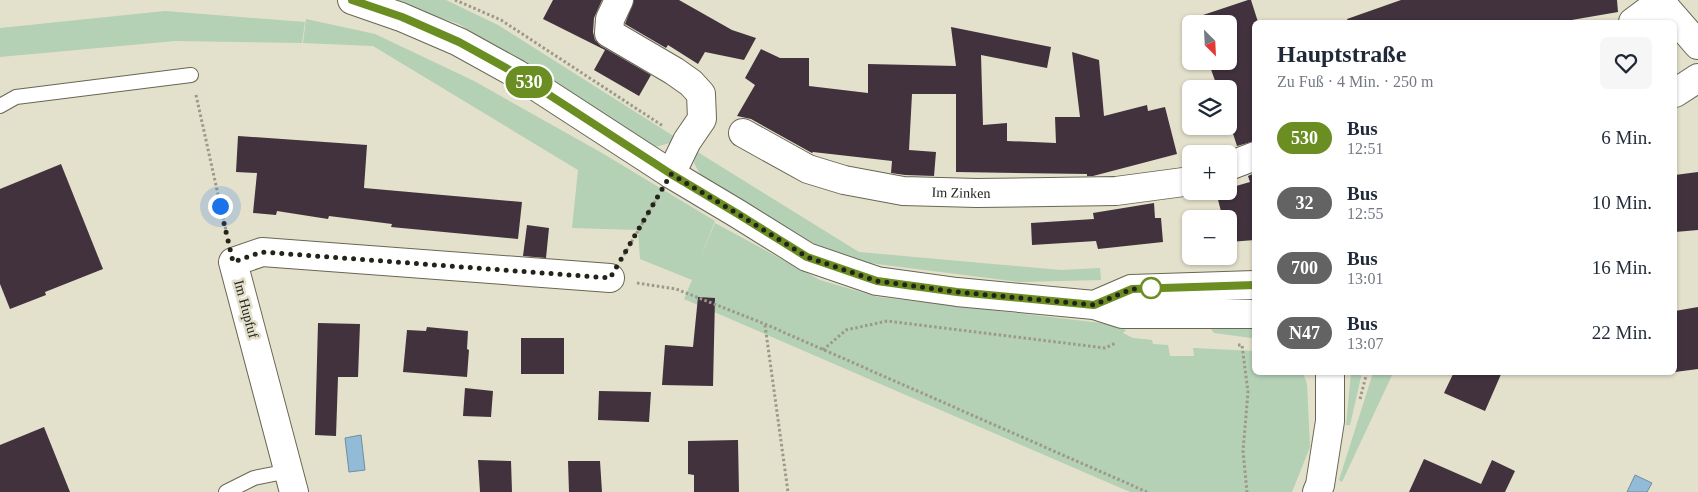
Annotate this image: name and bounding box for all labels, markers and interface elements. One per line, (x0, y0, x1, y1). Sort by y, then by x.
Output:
north arrow (1182, 15, 1238, 70)
map controls (1182, 15, 1237, 265)
button: heart (1600, 37, 1652, 89)
text: Hauptstraße (1277, 41, 1406, 67)
line badge: 530 (500, 66, 558, 98)
text: 530 (516, 72, 543, 92)
text: Zu Fuß · 4 Min. · 250 m (1277, 73, 1433, 90)
button: layers (1182, 80, 1237, 135)
text: Bus (1347, 118, 1378, 139)
text: 6 Min. (1601, 127, 1652, 148)
text: 530 (1291, 128, 1318, 148)
text: 12:51 (1347, 140, 1383, 157)
button: + (1182, 145, 1237, 200)
text: Bus (1347, 183, 1378, 204)
street label: Im Zinken (931, 184, 990, 201)
text: 10 Min. (1592, 192, 1652, 213)
text: 32 (1296, 193, 1314, 213)
your location (208, 194, 233, 219)
text: 12:55 (1347, 205, 1383, 222)
button: − (1182, 210, 1237, 265)
text: Bus (1347, 248, 1378, 269)
text: 16 Min. (1592, 257, 1652, 278)
text: 700 (1291, 258, 1318, 278)
text: 13:01 (1347, 270, 1383, 287)
unlabelled marker (1140, 277, 1162, 299)
street label: Im Hupfuf (231, 278, 261, 340)
text: Bus (1347, 313, 1378, 334)
text: 22 Min. (1592, 322, 1652, 343)
text: N47 (1289, 323, 1320, 343)
text: 13:07 (1347, 335, 1383, 352)

